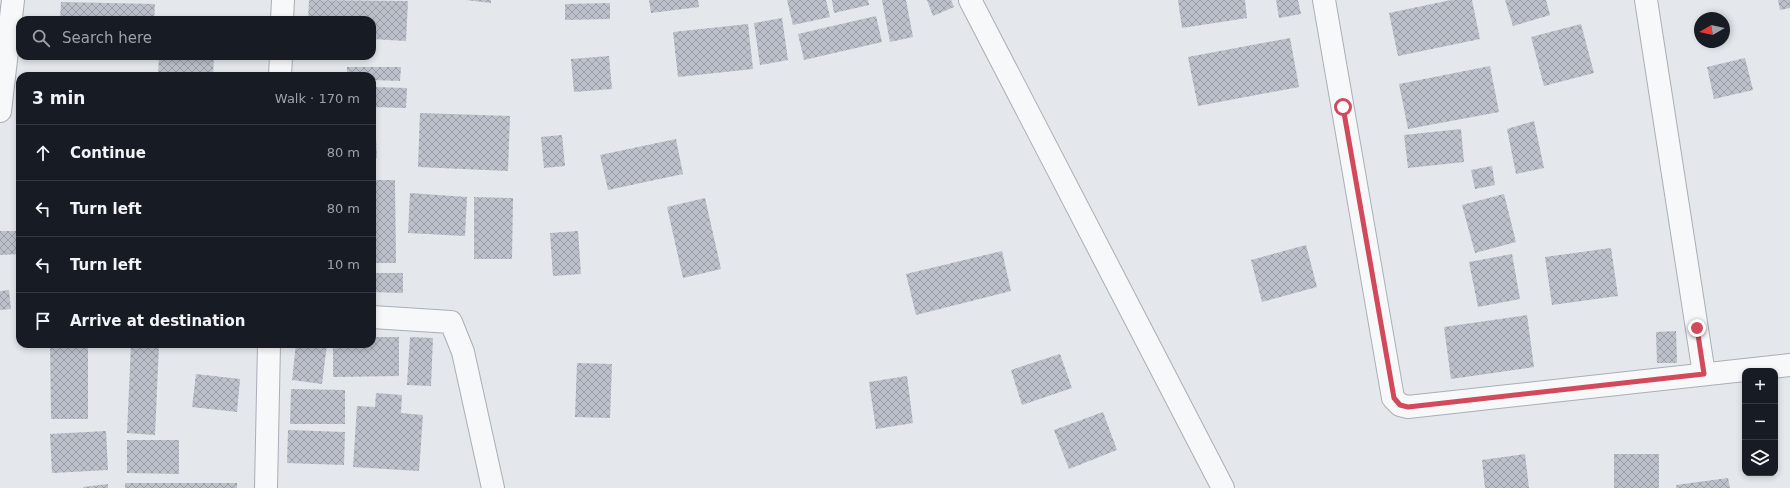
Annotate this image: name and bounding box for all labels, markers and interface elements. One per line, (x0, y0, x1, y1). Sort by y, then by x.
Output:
north arrow (1694, 12, 1730, 48)
search box (16, 16, 376, 60)
icon: search (30, 27, 52, 49)
text: Search here (62, 29, 152, 47)
text: 3 min (32, 88, 85, 108)
text: Walk · 170 m (275, 91, 360, 106)
route start (1334, 98, 1352, 116)
icon: ahead (32, 142, 54, 164)
text: Continue (70, 144, 146, 162)
text: 80 m (327, 145, 360, 160)
icon: left (32, 198, 54, 220)
text: Turn left (70, 200, 142, 218)
text: 80 m (327, 201, 360, 216)
icon: left (32, 254, 54, 276)
text: Turn left (70, 256, 142, 274)
text: 10 m (327, 257, 360, 272)
icon: arrive (32, 310, 54, 332)
text: Arrive at destination (70, 312, 245, 330)
route end (1688, 319, 1706, 337)
map controls (1742, 368, 1778, 476)
button: + (1742, 368, 1778, 404)
button: − (1742, 404, 1778, 440)
button: layers (1742, 440, 1778, 476)

